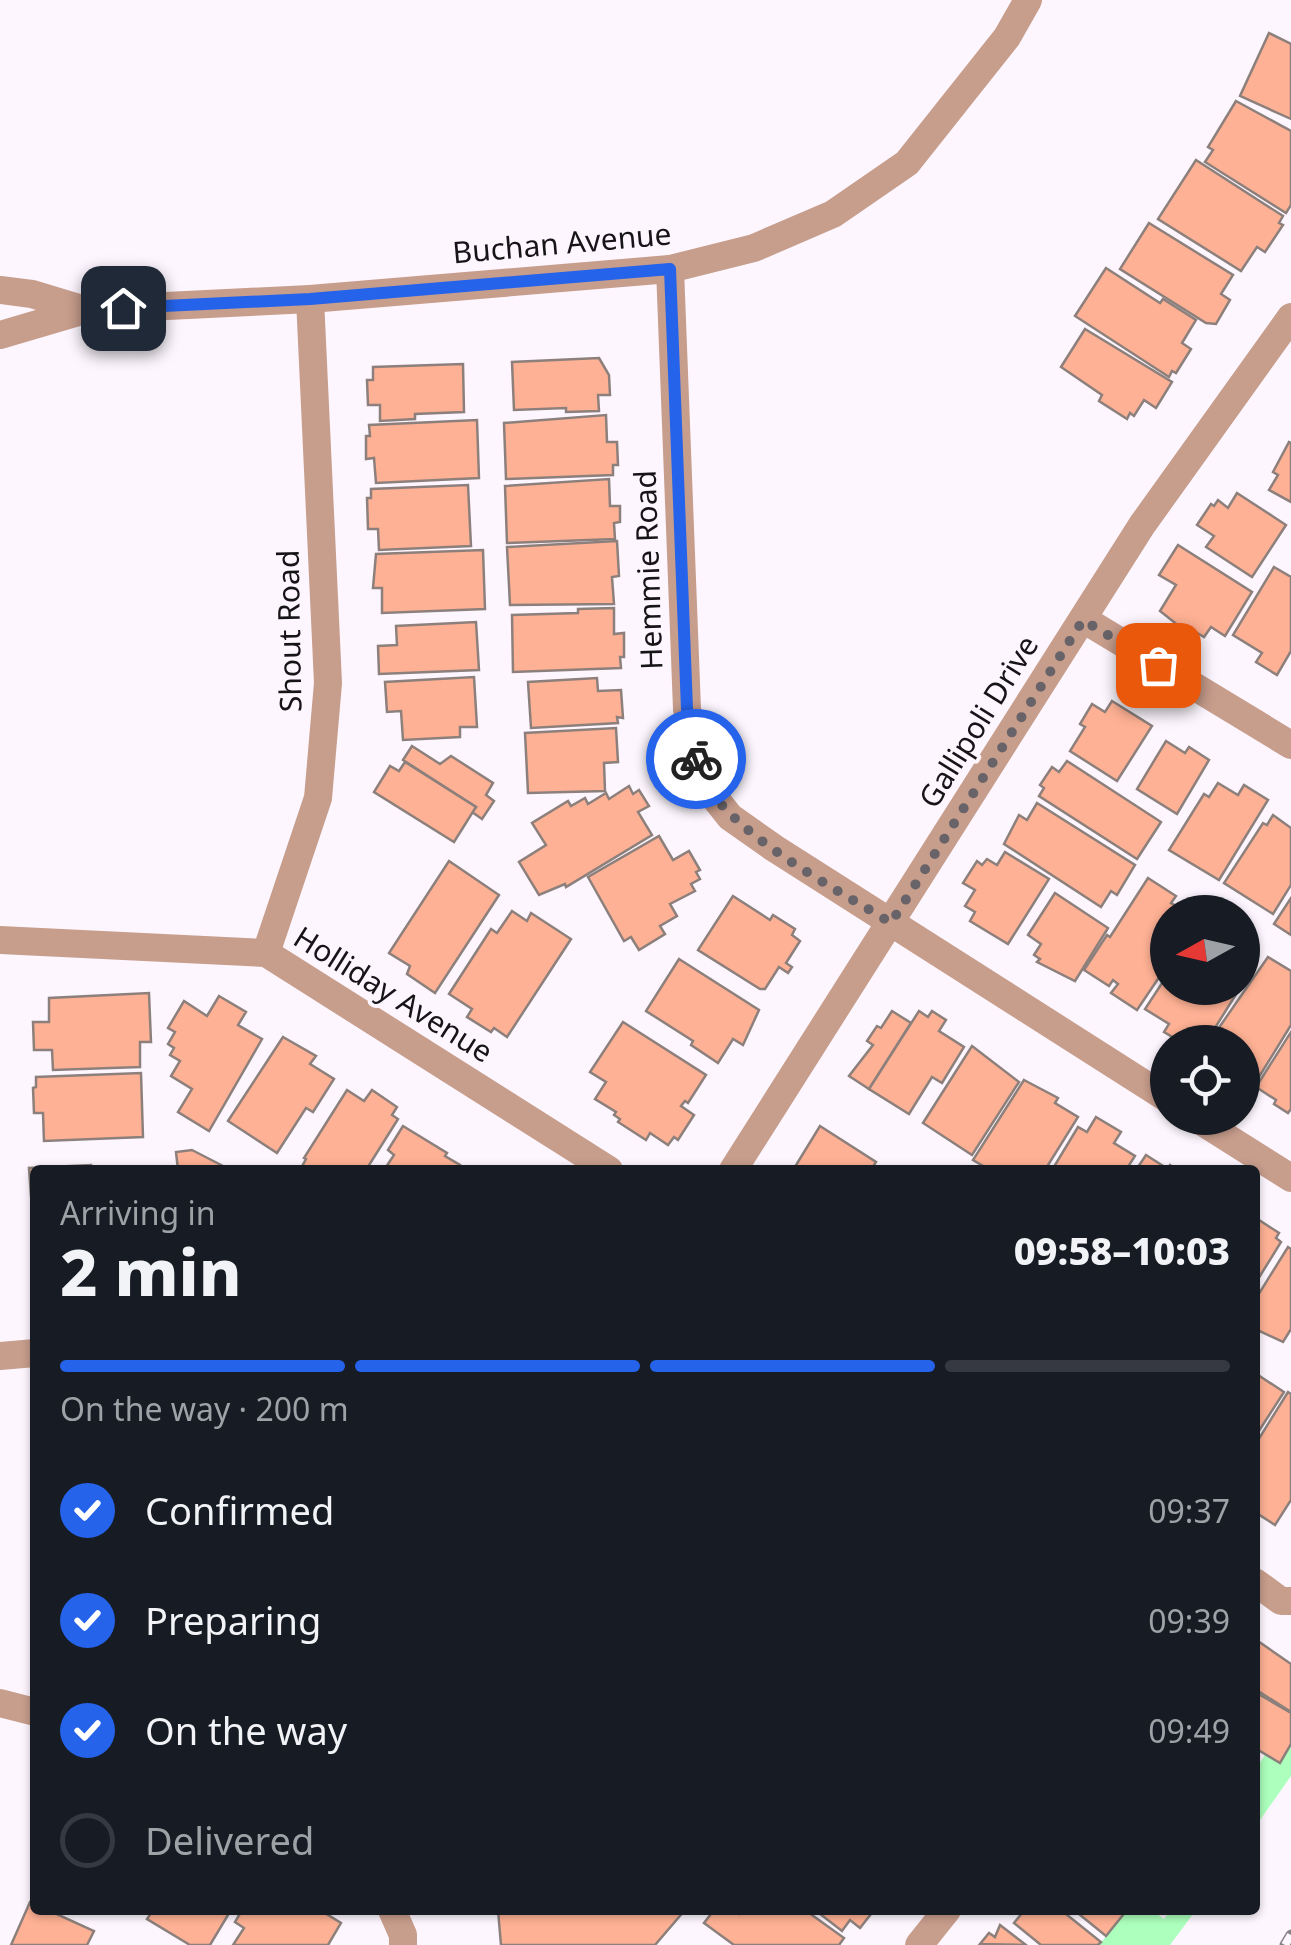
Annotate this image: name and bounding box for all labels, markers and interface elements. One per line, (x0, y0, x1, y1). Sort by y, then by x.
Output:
street label: Buchan Avenue (451, 213, 673, 272)
pin (81, 266, 166, 351)
icon: home (96, 281, 151, 336)
street label: Hemmie Road (624, 469, 671, 671)
street label: Shout Road (267, 549, 310, 713)
pin (1116, 623, 1201, 708)
street label: Gallipoli Drive (908, 627, 1047, 815)
icon: bag (1131, 638, 1186, 693)
courier (646, 709, 746, 809)
icon: bike (669, 732, 724, 787)
north arrow (1150, 895, 1260, 1005)
map controls (1150, 895, 1260, 1135)
street label: Holliday Avenue (287, 916, 501, 1071)
button: locate (1150, 1025, 1260, 1135)
text: Arriving in (60, 1191, 215, 1234)
text: 09:58–10:03 (1014, 1224, 1230, 1276)
text: 2 min (60, 1227, 242, 1315)
text: On the way · 200 m (60, 1387, 349, 1430)
icon: check (60, 1483, 115, 1538)
text: Confirmed (145, 1484, 334, 1536)
text: 09:37 (1148, 1489, 1230, 1532)
icon: check (60, 1593, 115, 1648)
text: Preparing (145, 1594, 321, 1646)
text: 09:39 (1148, 1599, 1230, 1642)
icon: check (60, 1703, 115, 1758)
text: On the way (145, 1704, 347, 1756)
text: 09:49 (1148, 1709, 1230, 1752)
text: Delivered (145, 1814, 314, 1866)

